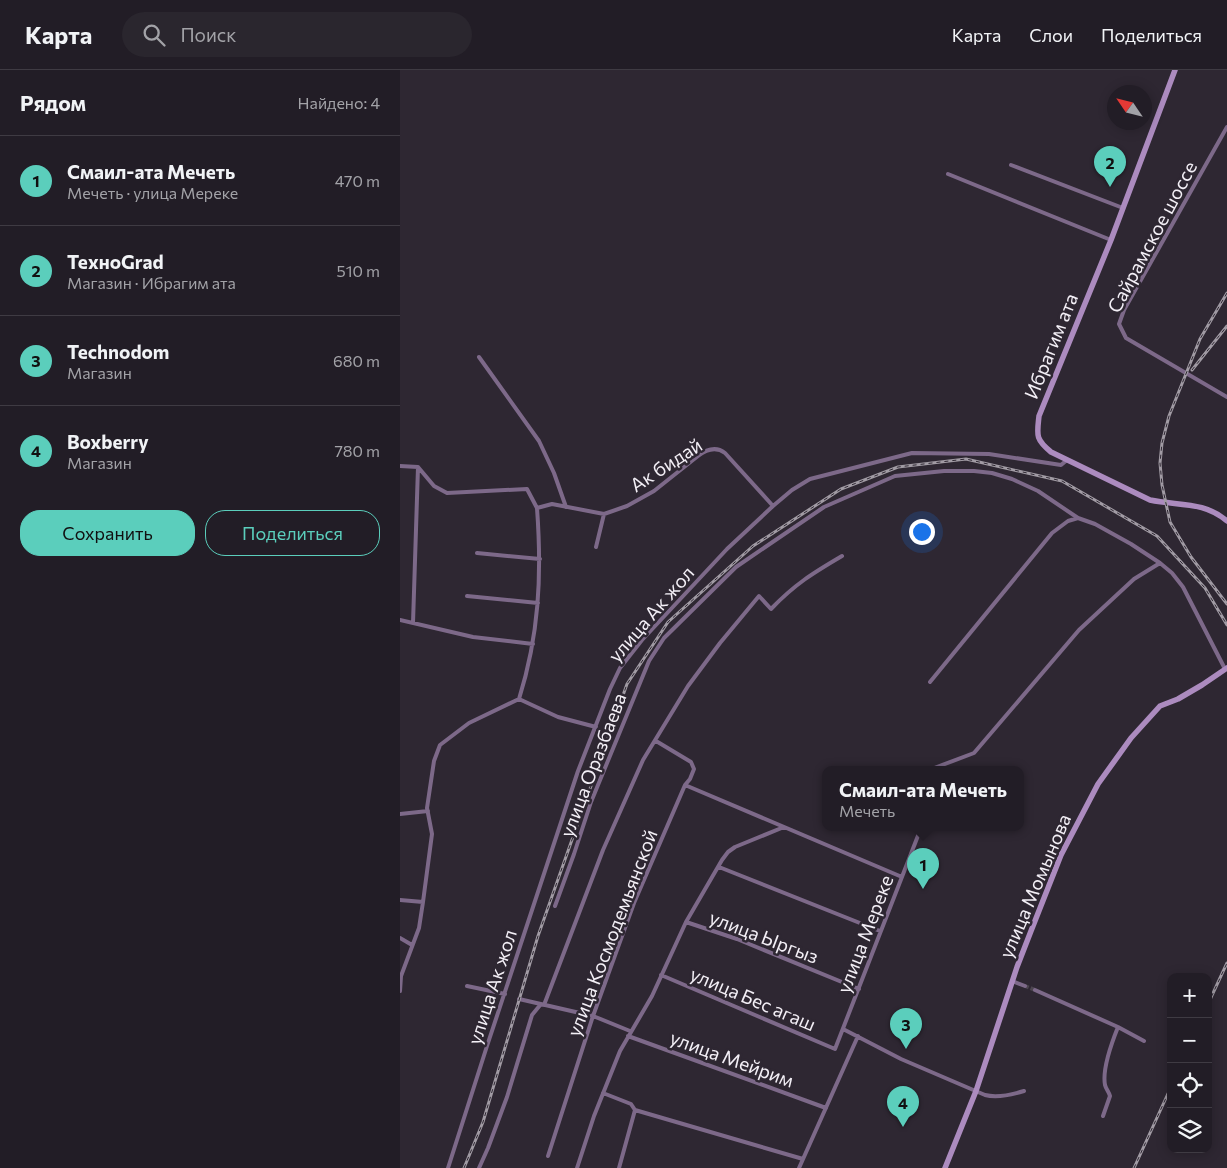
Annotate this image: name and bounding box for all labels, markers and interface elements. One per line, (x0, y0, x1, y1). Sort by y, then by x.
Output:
search box (122, 12, 472, 57)
text: Карта (25, 20, 92, 49)
icon: search (140, 21, 168, 49)
text: Поиск (180, 23, 236, 46)
text: Карта (952, 24, 1001, 46)
text: Слои (1029, 24, 1073, 46)
text: Поделиться (1101, 24, 1202, 46)
north arrow (1107, 85, 1152, 130)
text: Рядом (20, 90, 86, 115)
text: Найдено: 4 (298, 93, 380, 112)
pin: 2 (1094, 146, 1126, 187)
street label: Сайрамское шоссе (1102, 157, 1201, 316)
text: Смаил-ата Мечеть (67, 160, 235, 183)
text: 1 (32, 171, 40, 190)
text: 470 m (335, 171, 380, 190)
text: Мечеть · улица Мереке (67, 183, 238, 202)
text: ТехноGrad (67, 250, 164, 273)
text: 2 (31, 261, 41, 280)
text: 510 m (337, 261, 380, 280)
text: Магазин · Ибрагим ата (67, 273, 236, 292)
street label: Ибрагим ата (1019, 290, 1082, 402)
text: Technodom (67, 340, 169, 363)
text: 3 (31, 351, 41, 370)
text: 680 m (333, 351, 380, 370)
text: Магазин (67, 363, 132, 382)
text: Boxberry (67, 430, 149, 453)
street label: Ак бидай (625, 433, 706, 496)
text: 4 (31, 441, 41, 460)
text: 780 m (334, 441, 380, 460)
text: Магазин (67, 453, 132, 472)
button: Сохранить (20, 510, 195, 556)
button: Поделиться (205, 510, 380, 556)
your location (909, 519, 935, 545)
street label: улица Ак жол (603, 561, 698, 666)
street label: улица Оразбаева (554, 689, 631, 840)
popup (822, 766, 1024, 831)
text: Смаил-ата Мечеть (839, 778, 1007, 801)
text: Мечеть (839, 801, 895, 820)
street label: улица Момынова (994, 810, 1075, 961)
street label: улица Космодемьянской (561, 826, 662, 1040)
pin: 1 (907, 848, 939, 889)
street label: улица Мереке (831, 872, 898, 996)
street label: улица Ыргыз (706, 905, 822, 968)
street label: улица Ак жол (462, 927, 521, 1047)
street label: улица Бес агаш (687, 962, 820, 1035)
map controls (1167, 973, 1212, 1153)
button: + (1167, 973, 1212, 1018)
pin: 3 (890, 1008, 922, 1049)
button: − (1167, 1018, 1212, 1063)
street label: улица Мейрим (667, 1025, 797, 1092)
button: locate (1167, 1063, 1212, 1108)
pin: 4 (887, 1086, 919, 1127)
button: layers (1167, 1108, 1212, 1153)

